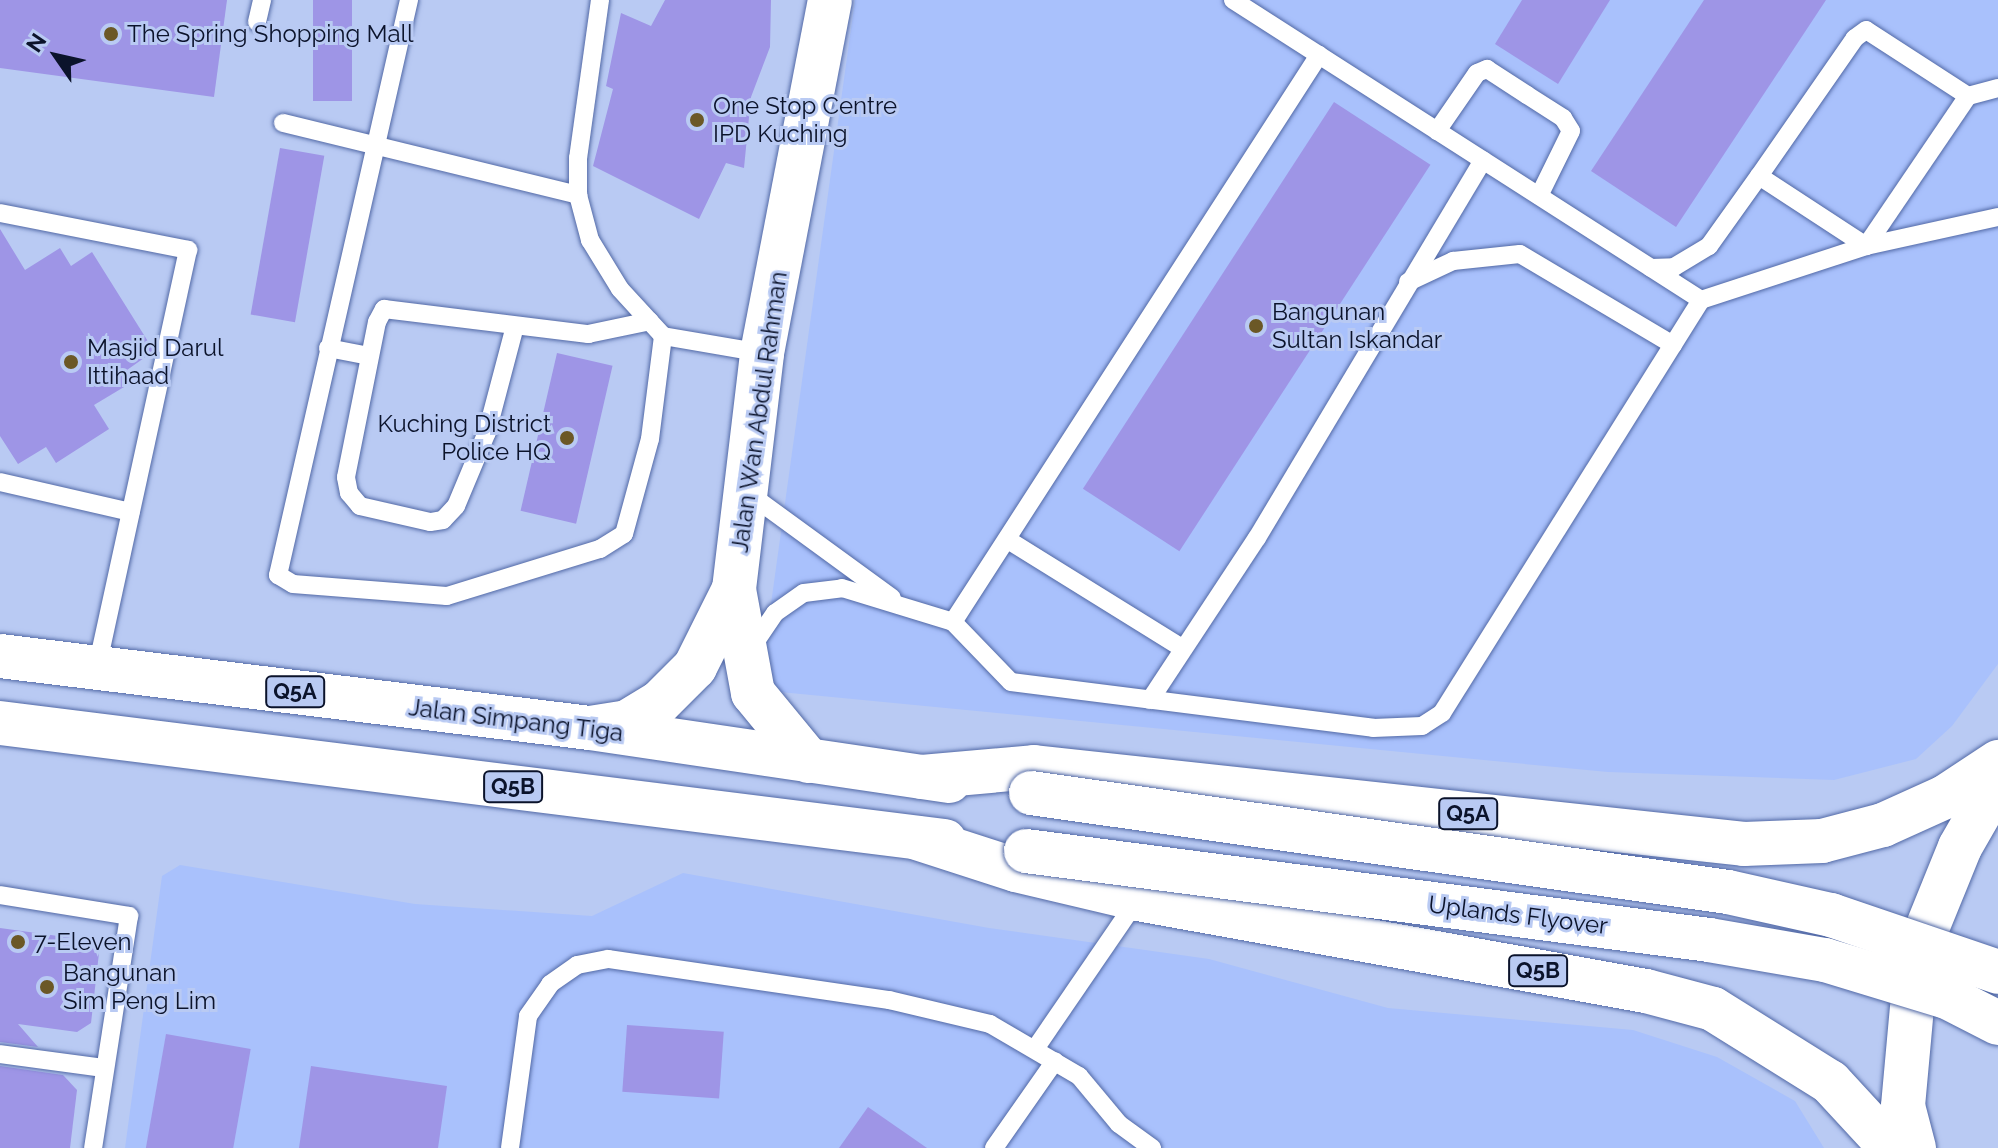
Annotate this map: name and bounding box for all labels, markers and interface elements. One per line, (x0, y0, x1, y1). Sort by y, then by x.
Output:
north arrow (16, 16, 96, 96)
place label: The Spring Shopping Mall (127, 20, 414, 48)
marker: The Spring Shopping Mall (102, 25, 120, 43)
text: N (21, 28, 52, 57)
place label: One Stop Centre IPD Kuching (713, 92, 897, 148)
marker: One Stop Centre IPD Kuching (688, 111, 706, 129)
street label: Jalan Wan Abdul Rahman (725, 269, 793, 555)
place label: Bangunan Sultan Iskandar (1272, 298, 1442, 354)
marker: Bangunan Sultan Iskandar (1247, 317, 1265, 335)
place label: Masjid Darul Ittihaad (87, 334, 224, 390)
marker: Masjid Darul Ittihaad (62, 353, 80, 371)
place label: Kuching District Police HQ (377, 410, 551, 466)
marker: Kuching District Police HQ (558, 429, 576, 447)
road number: Q5A (265, 674, 325, 710)
street label: Jalan Simpang Tiga (407, 693, 625, 747)
road number: Q5B (483, 769, 543, 805)
road number: Q5A (1438, 796, 1498, 832)
street label: Uplands Flyover (1427, 890, 1609, 940)
place label: 7-Eleven (34, 928, 132, 956)
marker: 7-Eleven (9, 933, 27, 951)
road number: Q5B (1508, 953, 1568, 989)
place label: Bangunan Sim Peng Lim (63, 959, 216, 1015)
marker: Bangunan Sim Peng Lim (38, 978, 56, 996)

